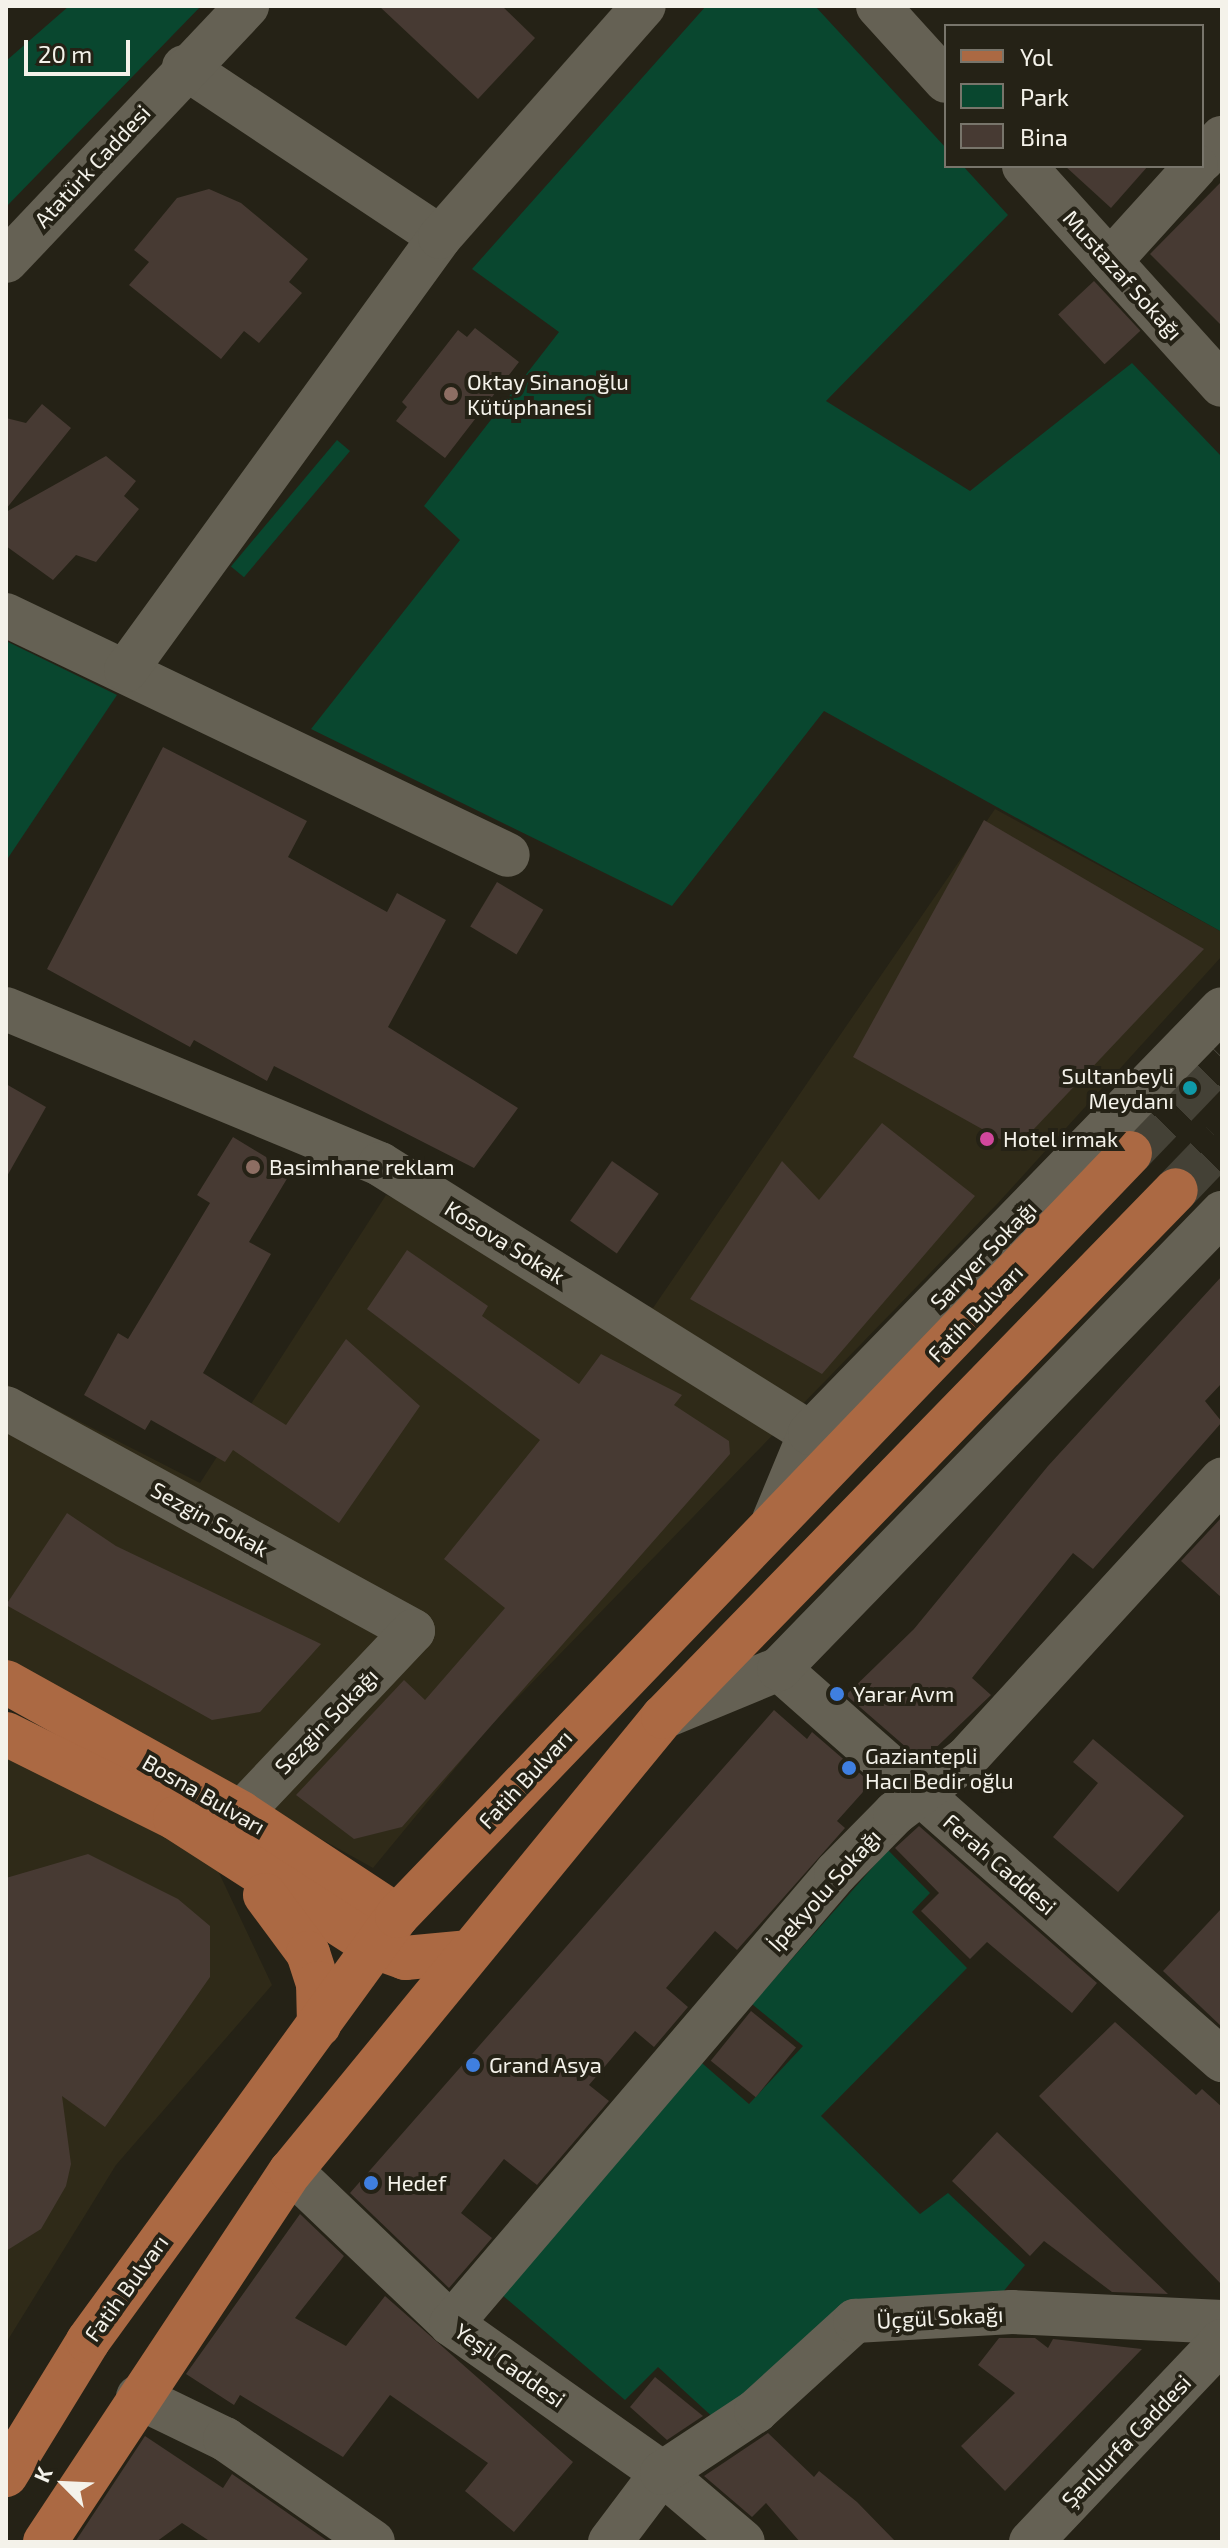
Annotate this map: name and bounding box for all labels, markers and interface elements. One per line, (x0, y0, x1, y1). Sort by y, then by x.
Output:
scale bar (28, 24, 134, 74)
legend (944, 24, 1204, 168)
text: 20 m (38, 39, 92, 68)
text: Yol (1020, 42, 1053, 71)
text: Park (1020, 82, 1069, 111)
street label: Atatürk Caddesi (28, 99, 156, 233)
text: Bina (1020, 122, 1068, 151)
street label: Mustazaf Sokağı (1058, 205, 1188, 345)
place label: Oktay Sinanoğlu Kütüphanesi (467, 368, 629, 420)
marker: Oktay Sinanoğlu Kütüphanesi (442, 385, 460, 403)
place label: Sultanbeyli Meydanı (1062, 1062, 1174, 1114)
marker: Sultanbeyli Meydanı (1181, 1079, 1199, 1097)
place label: Hotel irmak (1003, 1126, 1119, 1152)
marker: Hotel irmak (978, 1130, 996, 1148)
place label: Basimhane reklam (269, 1154, 454, 1180)
marker: Basimhane reklam (244, 1158, 262, 1176)
street label: Kosova Sokak (440, 1195, 570, 1289)
street label: Sarıyer Sokağı (924, 1195, 1042, 1315)
street label: Fatih Bulvarı (922, 1259, 1028, 1367)
street label: Sezgin Sokak (147, 1476, 273, 1562)
street label: Sezgin Sokağı (269, 1663, 383, 1779)
place label: Yarar Avm (853, 1681, 955, 1707)
marker: Yarar Avm (828, 1685, 846, 1703)
street label: Fatih Bulvarı (473, 1724, 577, 1834)
place label: Gaziantepli Hacı Bedir oğlu (865, 1742, 1014, 1794)
street label: Bosna Bulvarı (138, 1748, 270, 1840)
marker: Gaziantepli Hacı Bedir oğlu (840, 1759, 858, 1777)
street label: Ferah Caddesi (938, 1808, 1062, 1920)
street label: İpekyolu Sokağı (762, 1823, 886, 1957)
place label: Grand Asya (489, 2052, 602, 2078)
marker: Grand Asya (464, 2056, 482, 2074)
place label: Hedef (387, 2170, 446, 2196)
marker: Hedef (362, 2174, 380, 2192)
street label: Fatih Bulvarı (79, 2230, 173, 2346)
street label: Üçgül Sokağı (876, 2300, 1004, 2334)
street label: Yeşil Caddesi (450, 2317, 570, 2413)
street label: Şanlıurfa Caddesi (1056, 2369, 1196, 2513)
north arrow (24, 2444, 104, 2524)
text: K (27, 2463, 57, 2486)

